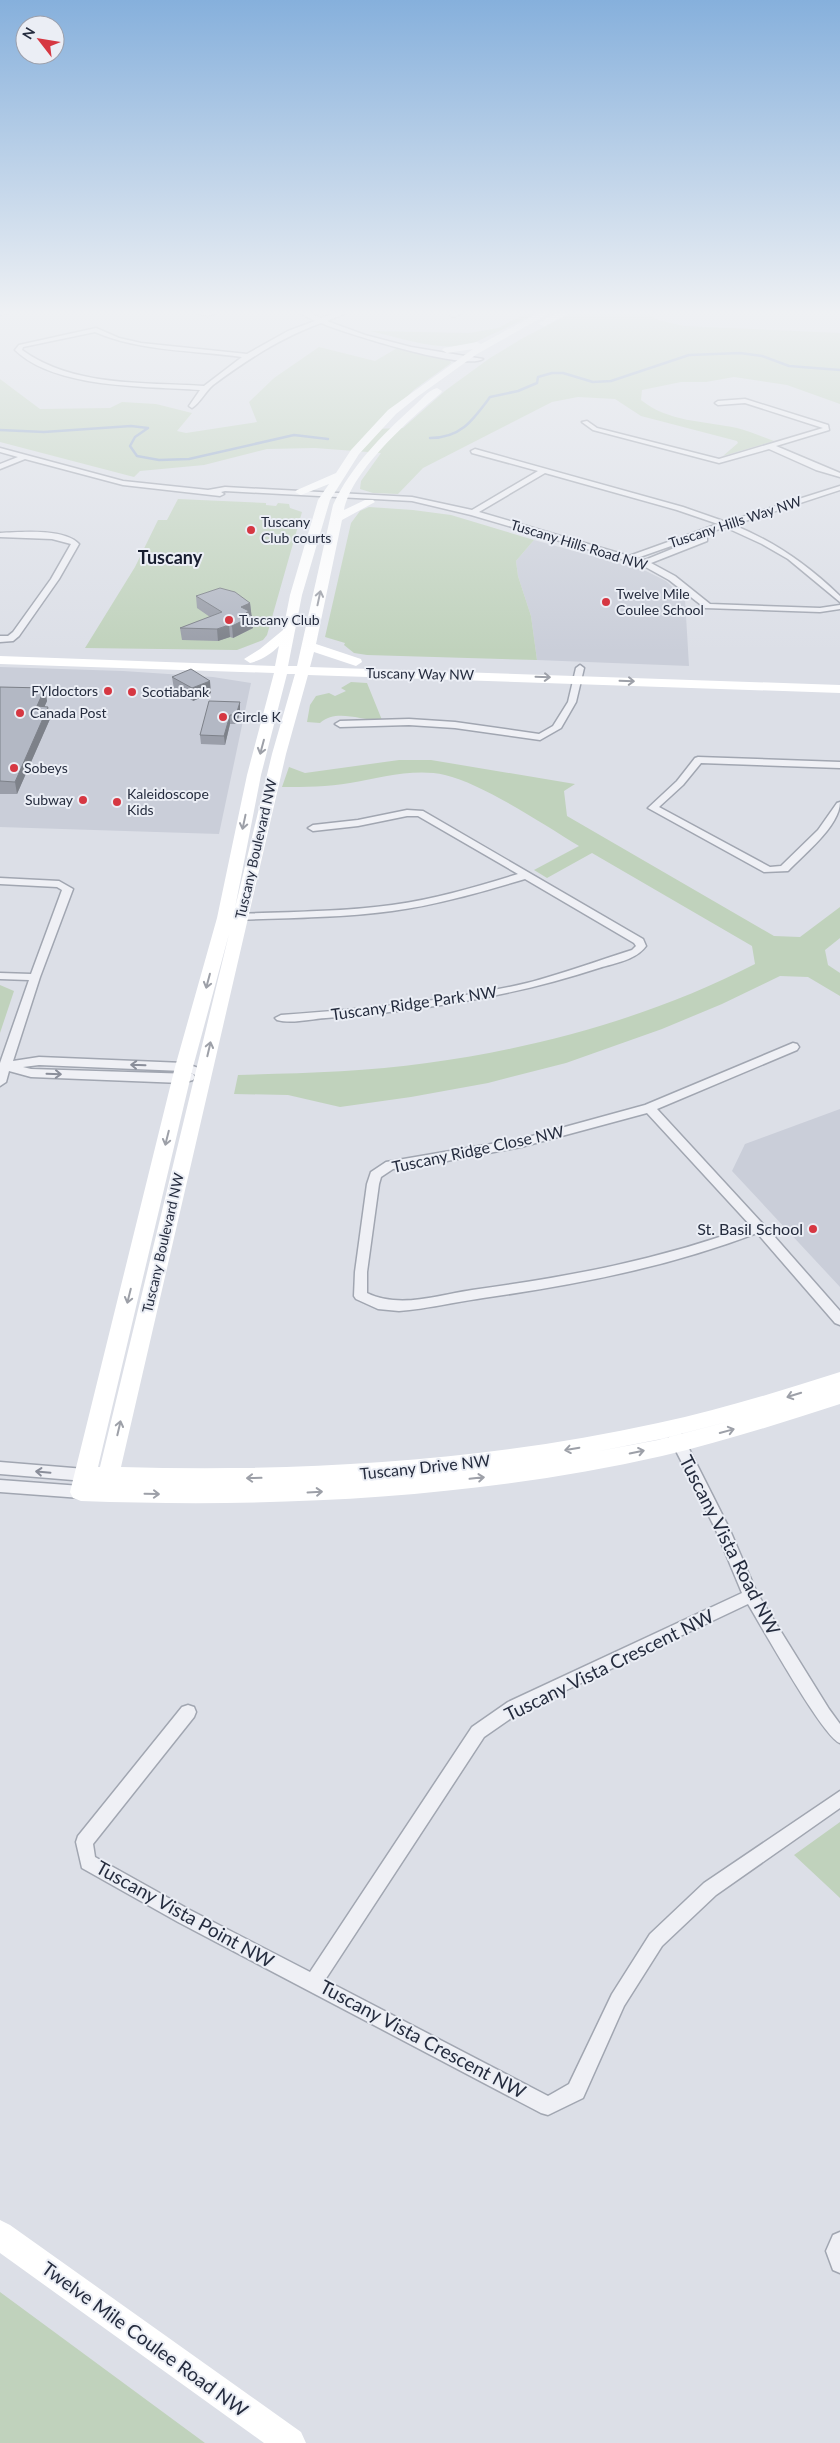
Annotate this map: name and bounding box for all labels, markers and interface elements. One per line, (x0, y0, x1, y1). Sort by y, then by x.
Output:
north arrow (15, 15, 65, 65)
text: N (18, 24, 38, 42)
street label: Tuscany Hills Way NW (666, 492, 804, 551)
place label: Tuscany Club courts (261, 513, 331, 546)
street label: Tuscany Hills Road NW (509, 516, 650, 574)
marker: Tuscany Club courts (245, 524, 257, 536)
district label: Tuscany (138, 546, 203, 568)
place label: Twelve Mile Coulee School (616, 585, 704, 618)
one-way arrow (315, 590, 324, 606)
marker: Twelve Mile Coulee School (600, 596, 612, 608)
place label: Tuscany Club (239, 611, 320, 628)
marker: Tuscany Club (223, 614, 235, 626)
street label: Tuscany Way NW (366, 664, 475, 683)
one-way arrow (535, 673, 551, 682)
one-way arrow (619, 676, 635, 685)
place label: FYIdoctors (31, 682, 98, 699)
place label: Scotiabank (142, 683, 210, 700)
marker: FYIdoctors (102, 685, 114, 697)
marker: Scotiabank (126, 686, 138, 698)
place label: Canada Post (30, 704, 107, 721)
marker: Canada Post (14, 707, 26, 719)
place label: Circle K (233, 708, 281, 725)
marker: Circle K (217, 711, 229, 723)
one-way arrow (256, 738, 266, 754)
place label: Sobeys (24, 759, 68, 776)
marker: Sobeys (8, 762, 20, 774)
street label: Tuscany Boulevard NW (231, 777, 280, 921)
place label: Kaleidoscope Kids (127, 785, 209, 818)
place label: Subway (25, 791, 74, 808)
marker: Subway (77, 794, 89, 806)
marker: Kaleidoscope Kids (111, 796, 123, 808)
one-way arrow (239, 814, 249, 830)
one-way arrow (202, 972, 212, 988)
street label: Tuscany Ridge Park NW (330, 981, 499, 1024)
one-way arrow (205, 1041, 214, 1057)
one-way arrow (131, 1060, 147, 1070)
one-way arrow (46, 1069, 62, 1079)
street label: Tuscany Ridge Close NW (390, 1121, 566, 1176)
one-way arrow (162, 1129, 171, 1145)
street label: Tuscany Boulevard NW (138, 1171, 187, 1315)
place label: St. Basil School (697, 1219, 803, 1238)
marker: St. Basil School (807, 1223, 819, 1235)
one-way arrow (124, 1287, 133, 1303)
one-way arrow (786, 1391, 802, 1401)
one-way arrow (115, 1421, 124, 1437)
one-way arrow (718, 1425, 734, 1435)
one-way arrow (564, 1444, 580, 1454)
one-way arrow (629, 1447, 645, 1457)
street label: Tuscany Drive NW (359, 1450, 491, 1483)
street label: Tuscany Vista Road NW (675, 1451, 786, 1639)
one-way arrow (35, 1467, 51, 1477)
one-way arrow (468, 1473, 484, 1483)
one-way arrow (246, 1474, 262, 1483)
one-way arrow (306, 1487, 322, 1496)
one-way arrow (144, 1489, 160, 1499)
street label: Tuscany Vista Crescent NW (500, 1604, 717, 1725)
street label: Tuscany Vista Point NW (92, 1855, 278, 1972)
street label: Tuscany Vista Crescent NW (316, 1974, 530, 2103)
street label: Twelve Mile Coulee Road NW (38, 2256, 253, 2421)

